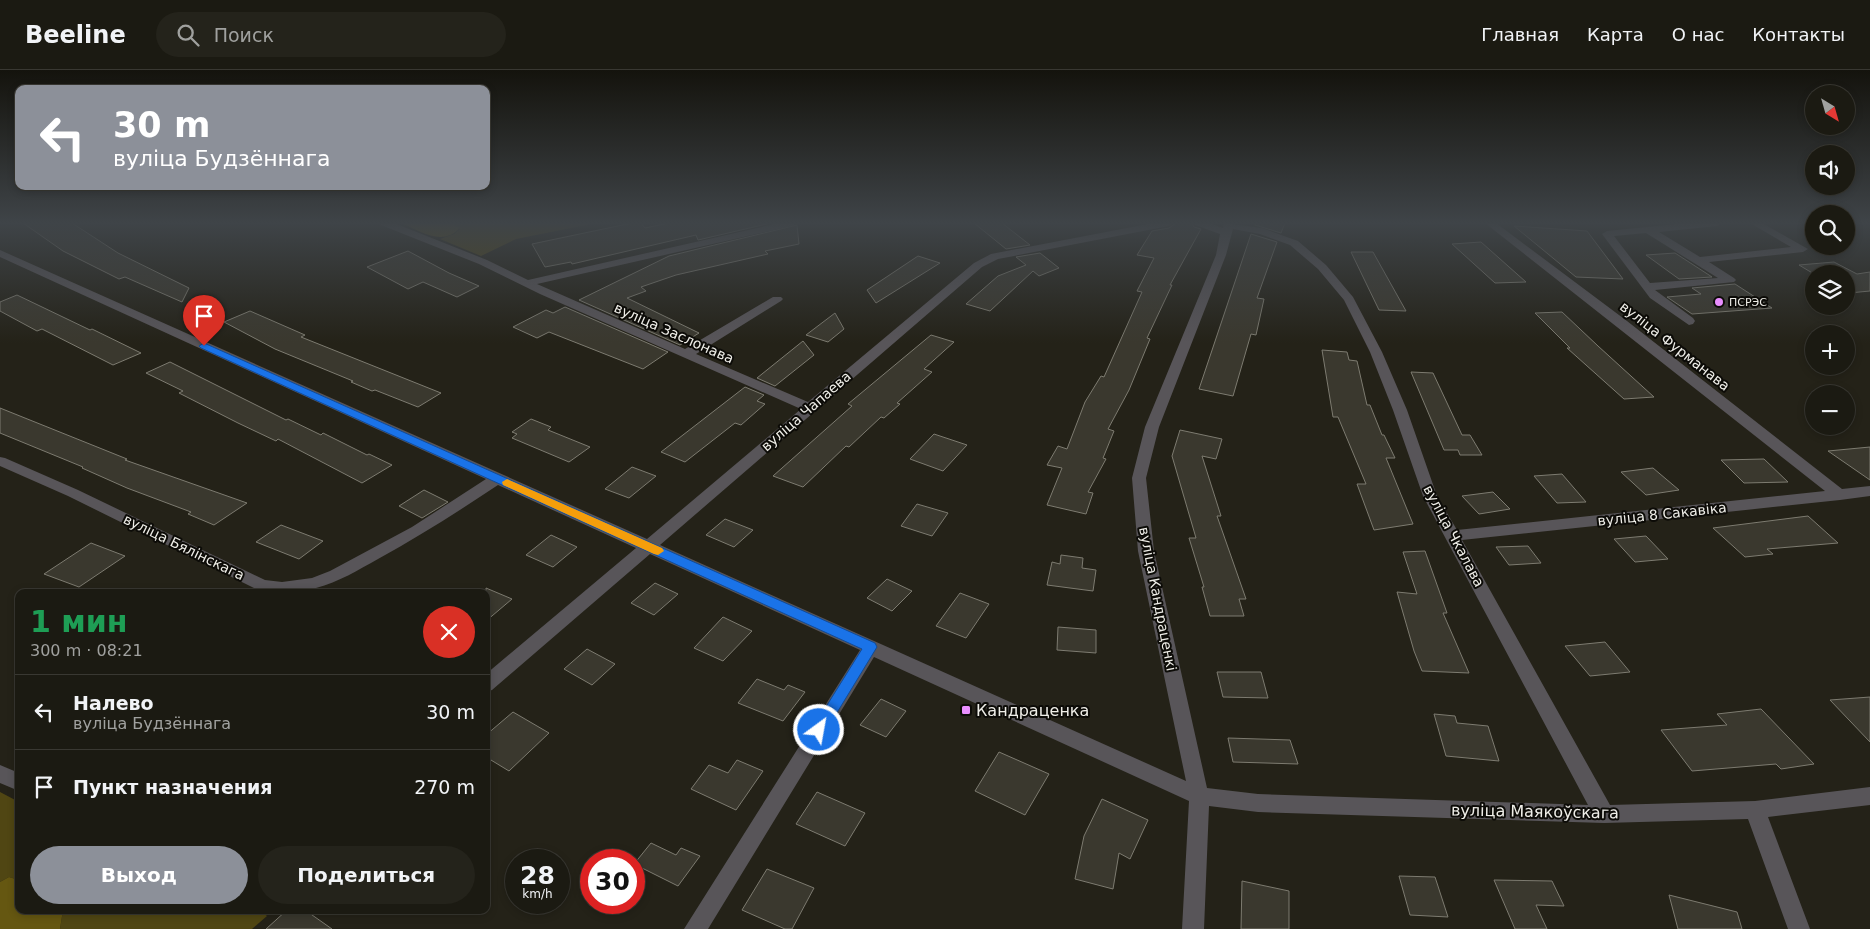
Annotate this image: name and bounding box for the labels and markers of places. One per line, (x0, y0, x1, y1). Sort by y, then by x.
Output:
pin (183, 295, 225, 346)
marker: ПСРЭС (1713, 296, 1725, 308)
place label: ПСРЭС (1729, 296, 1767, 309)
place label: Кандраценка (976, 701, 1089, 720)
marker: Кандраценка (960, 704, 972, 716)

